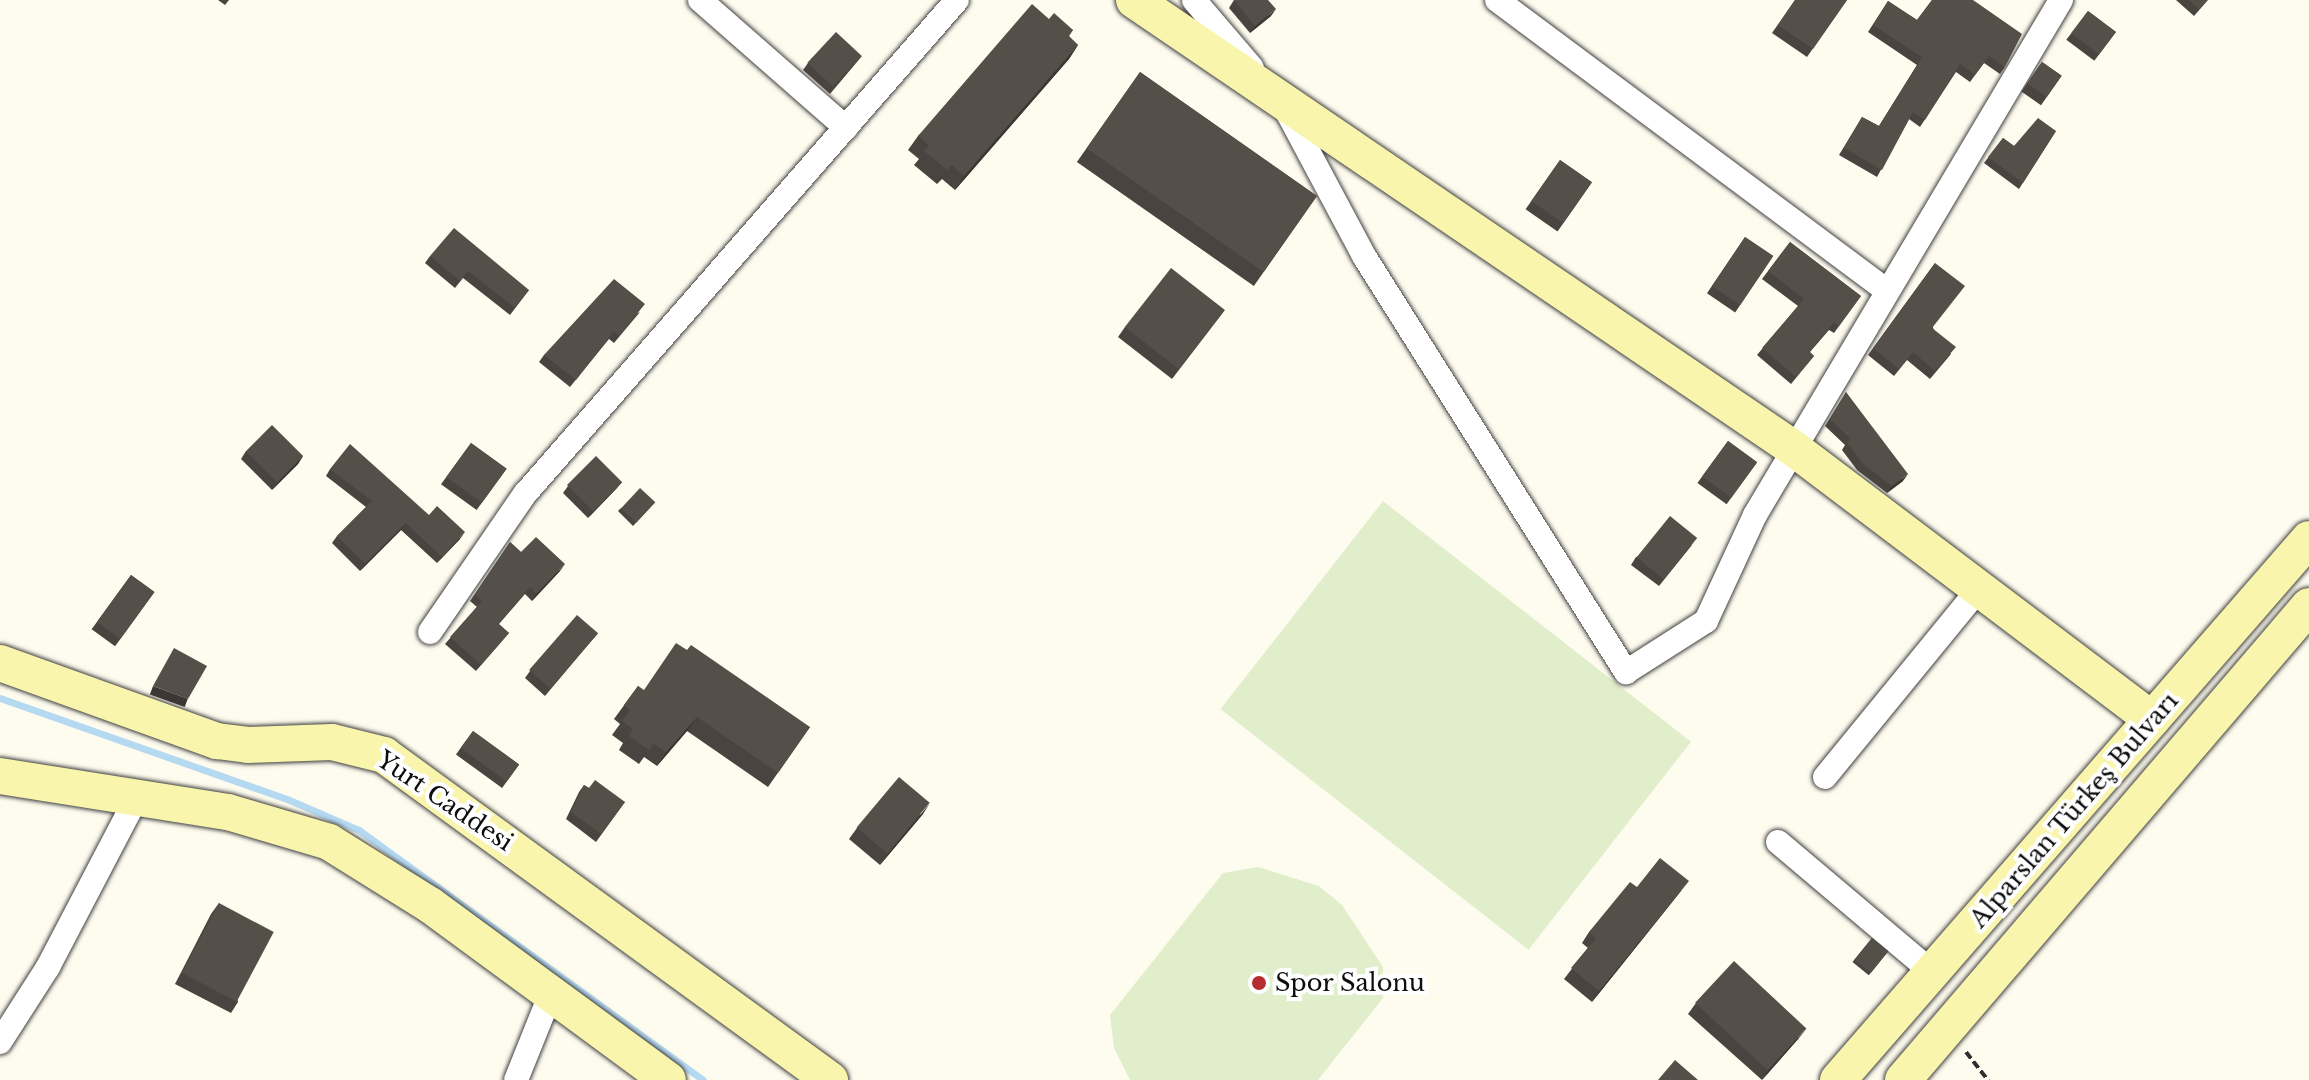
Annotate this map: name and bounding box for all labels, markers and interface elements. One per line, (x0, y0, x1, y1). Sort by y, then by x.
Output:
street label: Alparslan Türkeş Bulvarı (1964, 686, 2184, 934)
street label: Yurt Caddesi (372, 745, 518, 857)
place label: Spor Salonu (1275, 969, 1426, 997)
marker: Spor Salonu (1250, 974, 1268, 992)

